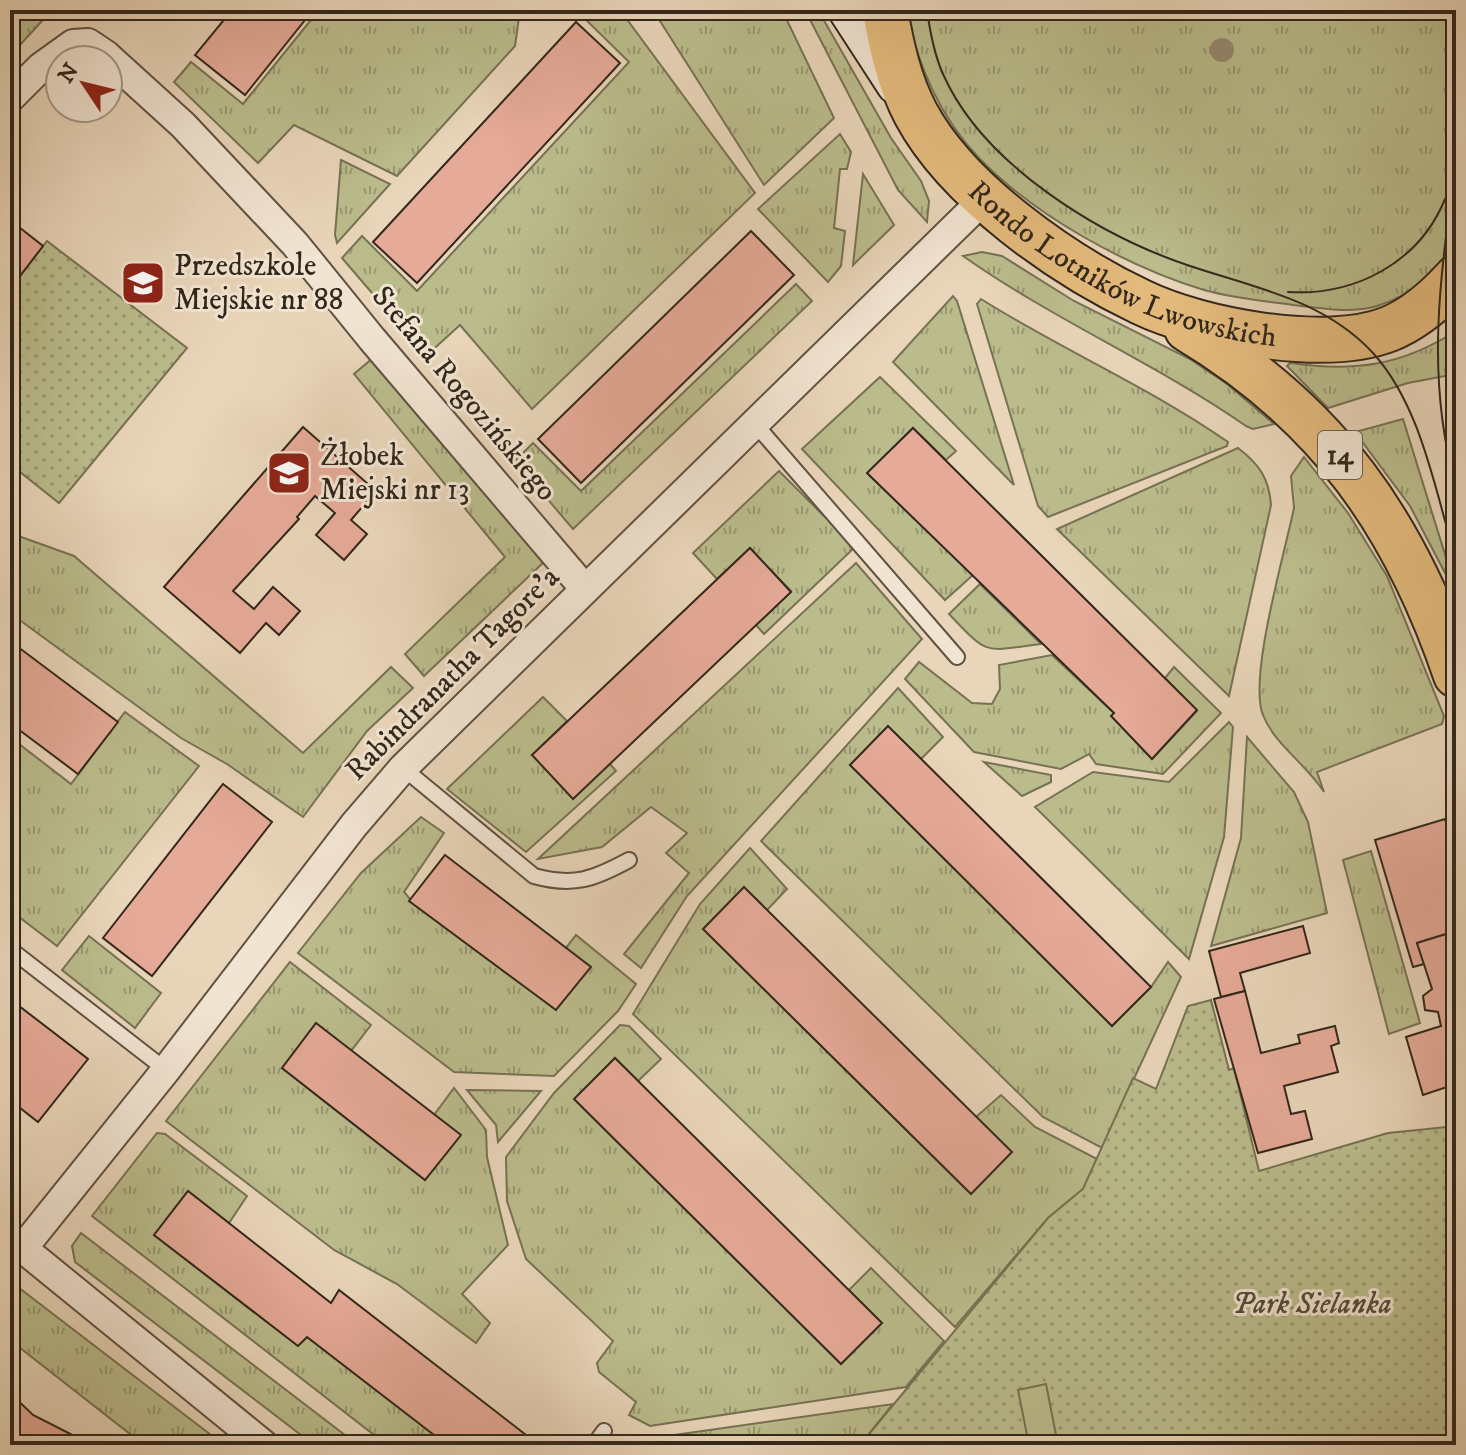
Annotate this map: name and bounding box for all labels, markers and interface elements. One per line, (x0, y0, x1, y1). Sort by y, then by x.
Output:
north arrow (44, 44, 124, 124)
text: N (53, 58, 85, 89)
street label: Rondo Lotników Lwowskich (960, 173, 1279, 356)
place label: Przedszkole Miejskie nr 88 (174, 248, 344, 319)
school or university icon: Przedszkole Miejskie nr 88 (119, 259, 167, 307)
street label: Stefana Rogozińskiego (363, 279, 565, 509)
road number: 14 (1318, 431, 1362, 479)
place label: Żłobek Miejski nr 13 (320, 437, 469, 509)
school or university icon: Żłobek Miejski nr 13 (265, 449, 313, 497)
street label: Rabindranatha Tagore'a (338, 559, 568, 789)
park label: Park Sielanka (1232, 1286, 1392, 1323)

